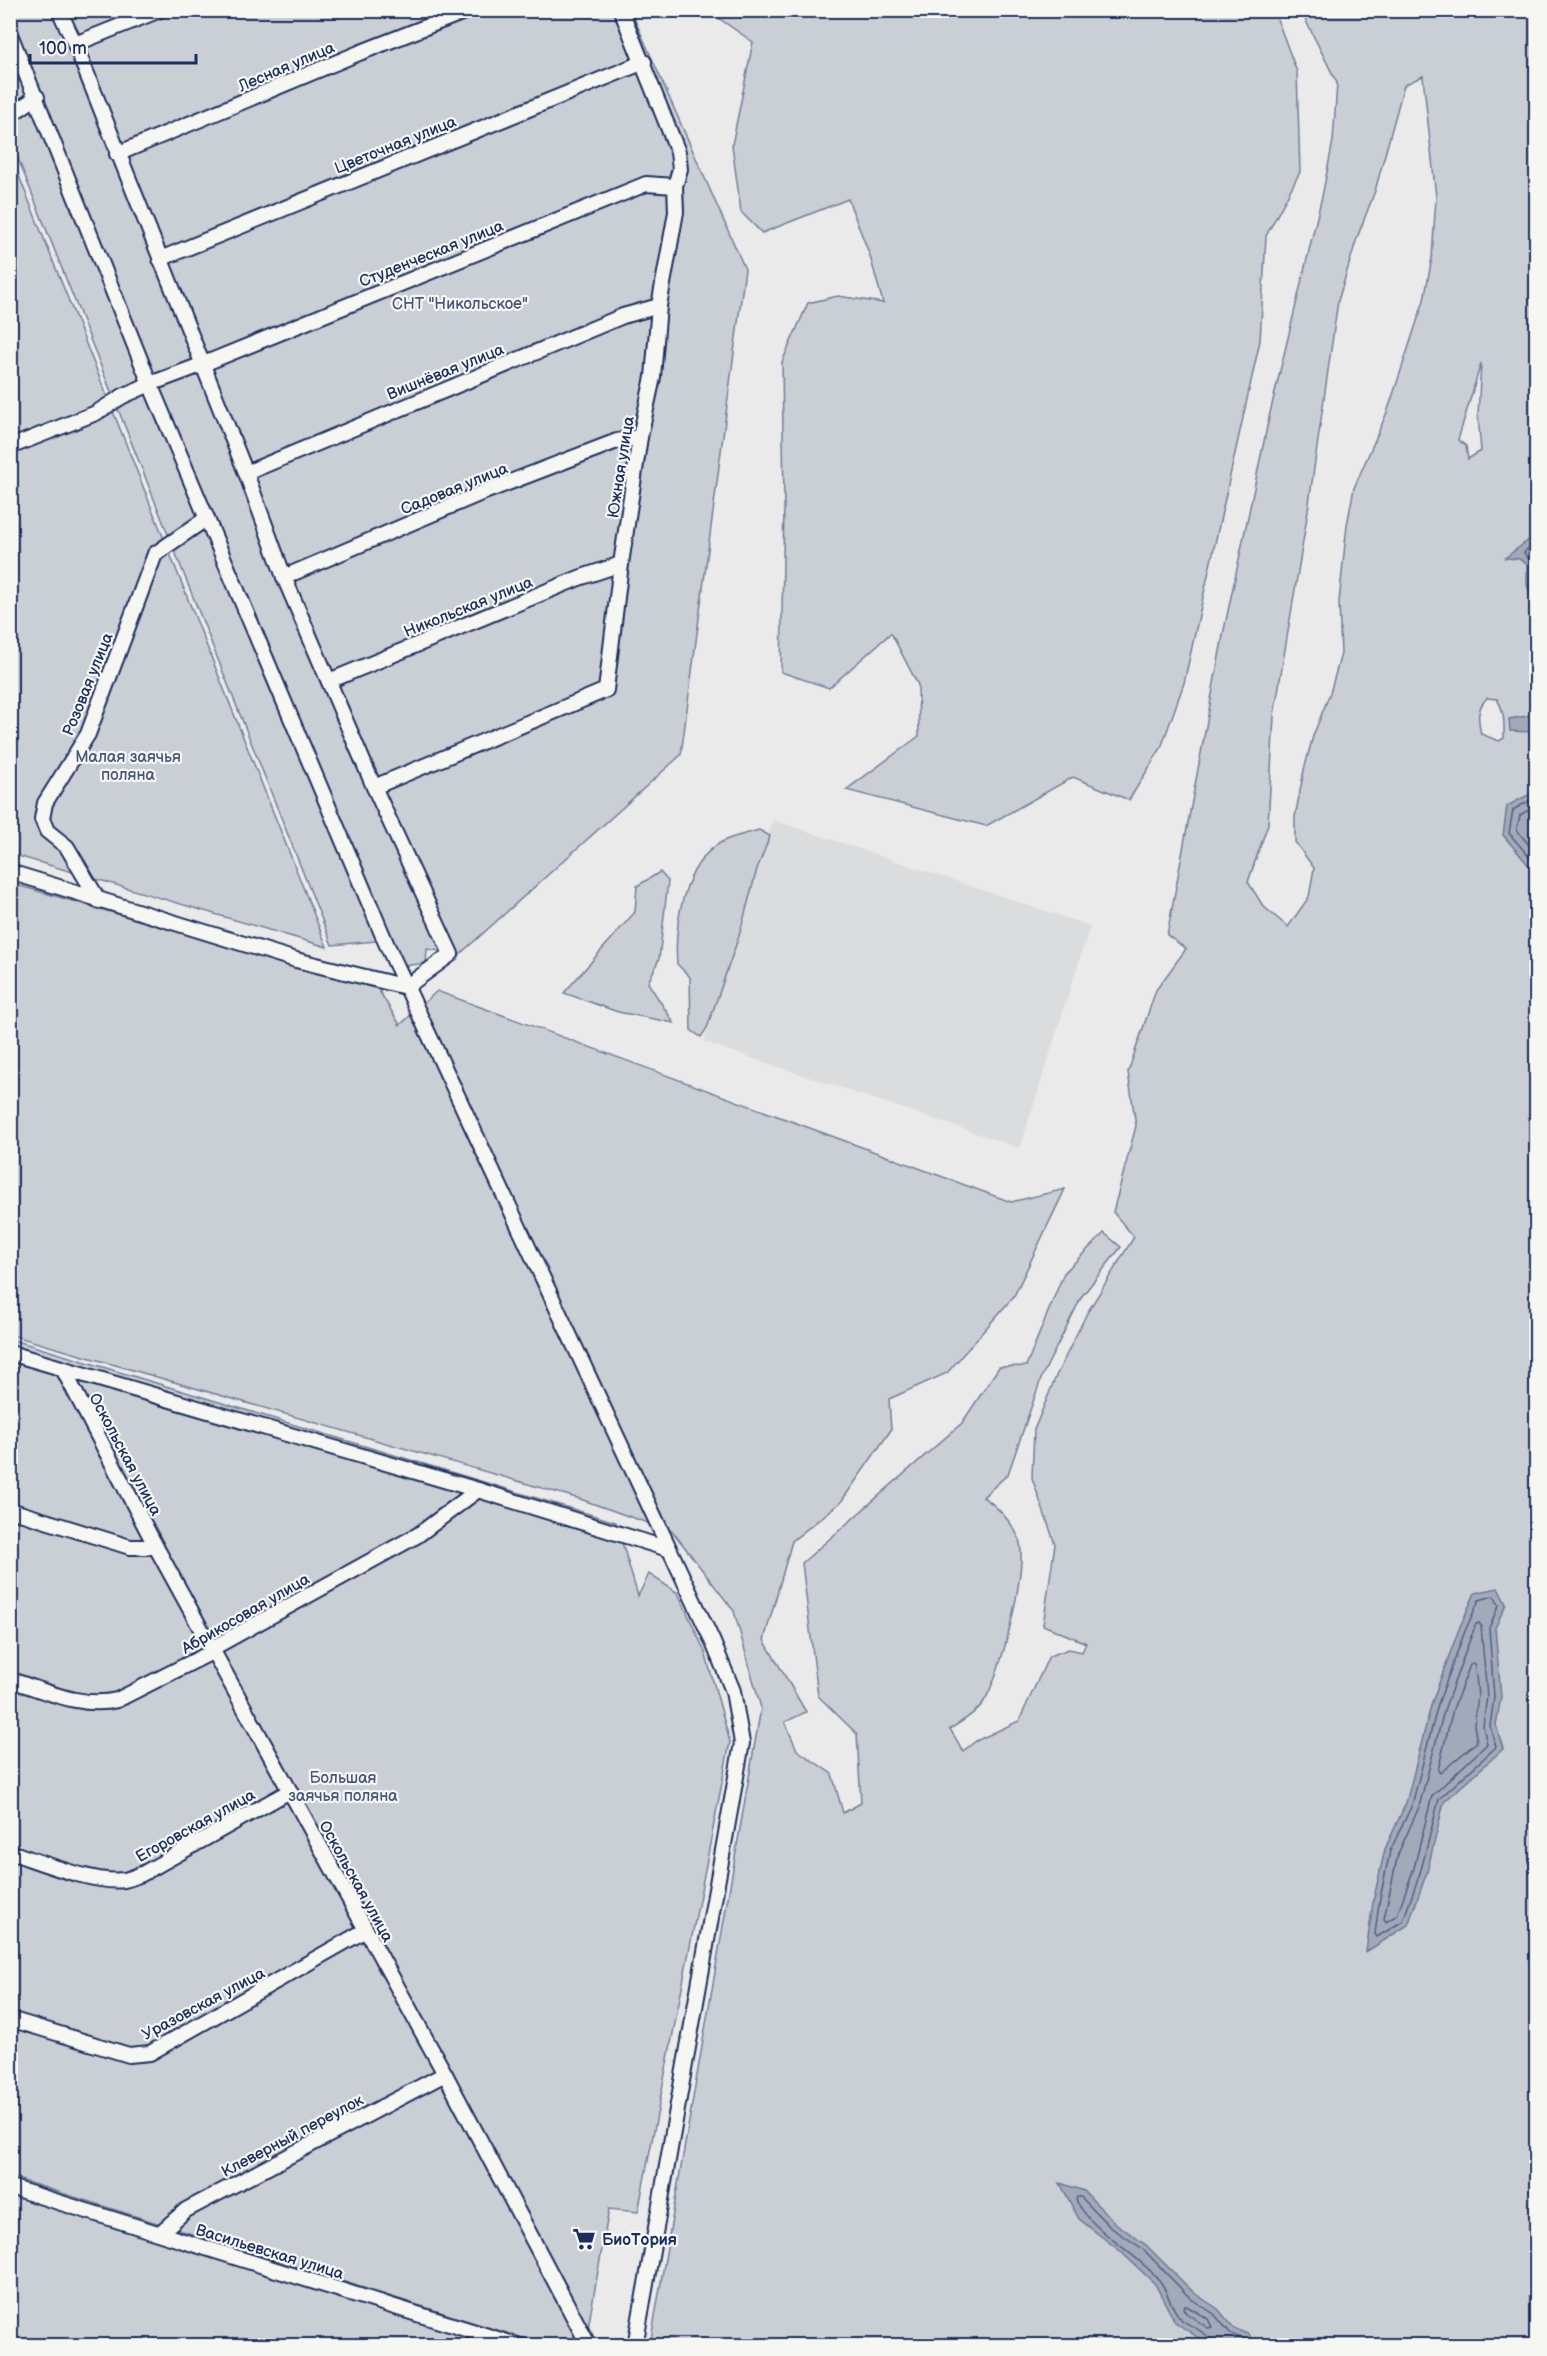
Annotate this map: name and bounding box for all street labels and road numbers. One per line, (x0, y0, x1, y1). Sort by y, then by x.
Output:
street label: Лесная улица (235, 38, 338, 97)
street label: Цветочная улица (332, 112, 460, 178)
street label: Студенческая улица (357, 217, 507, 292)
street label: Вишнёвая улица (384, 340, 507, 405)
street label: Южная улица (604, 414, 639, 520)
street label: Садовая улица (398, 459, 511, 519)
street label: Никольская улица (401, 573, 536, 642)
street label: Розовая улица (59, 630, 118, 739)
street label: Оскольская улица (84, 1390, 165, 1520)
street label: Абрикосовая улица (178, 1570, 314, 1659)
street label: Егоровская улица (133, 1785, 259, 1867)
street label: Оскольская улица (314, 1818, 397, 1946)
street label: Уразовская улица (139, 1964, 269, 2045)
street label: Клеверный переулок (218, 2091, 367, 2182)
street label: Васильевская улица (193, 2221, 346, 2284)

